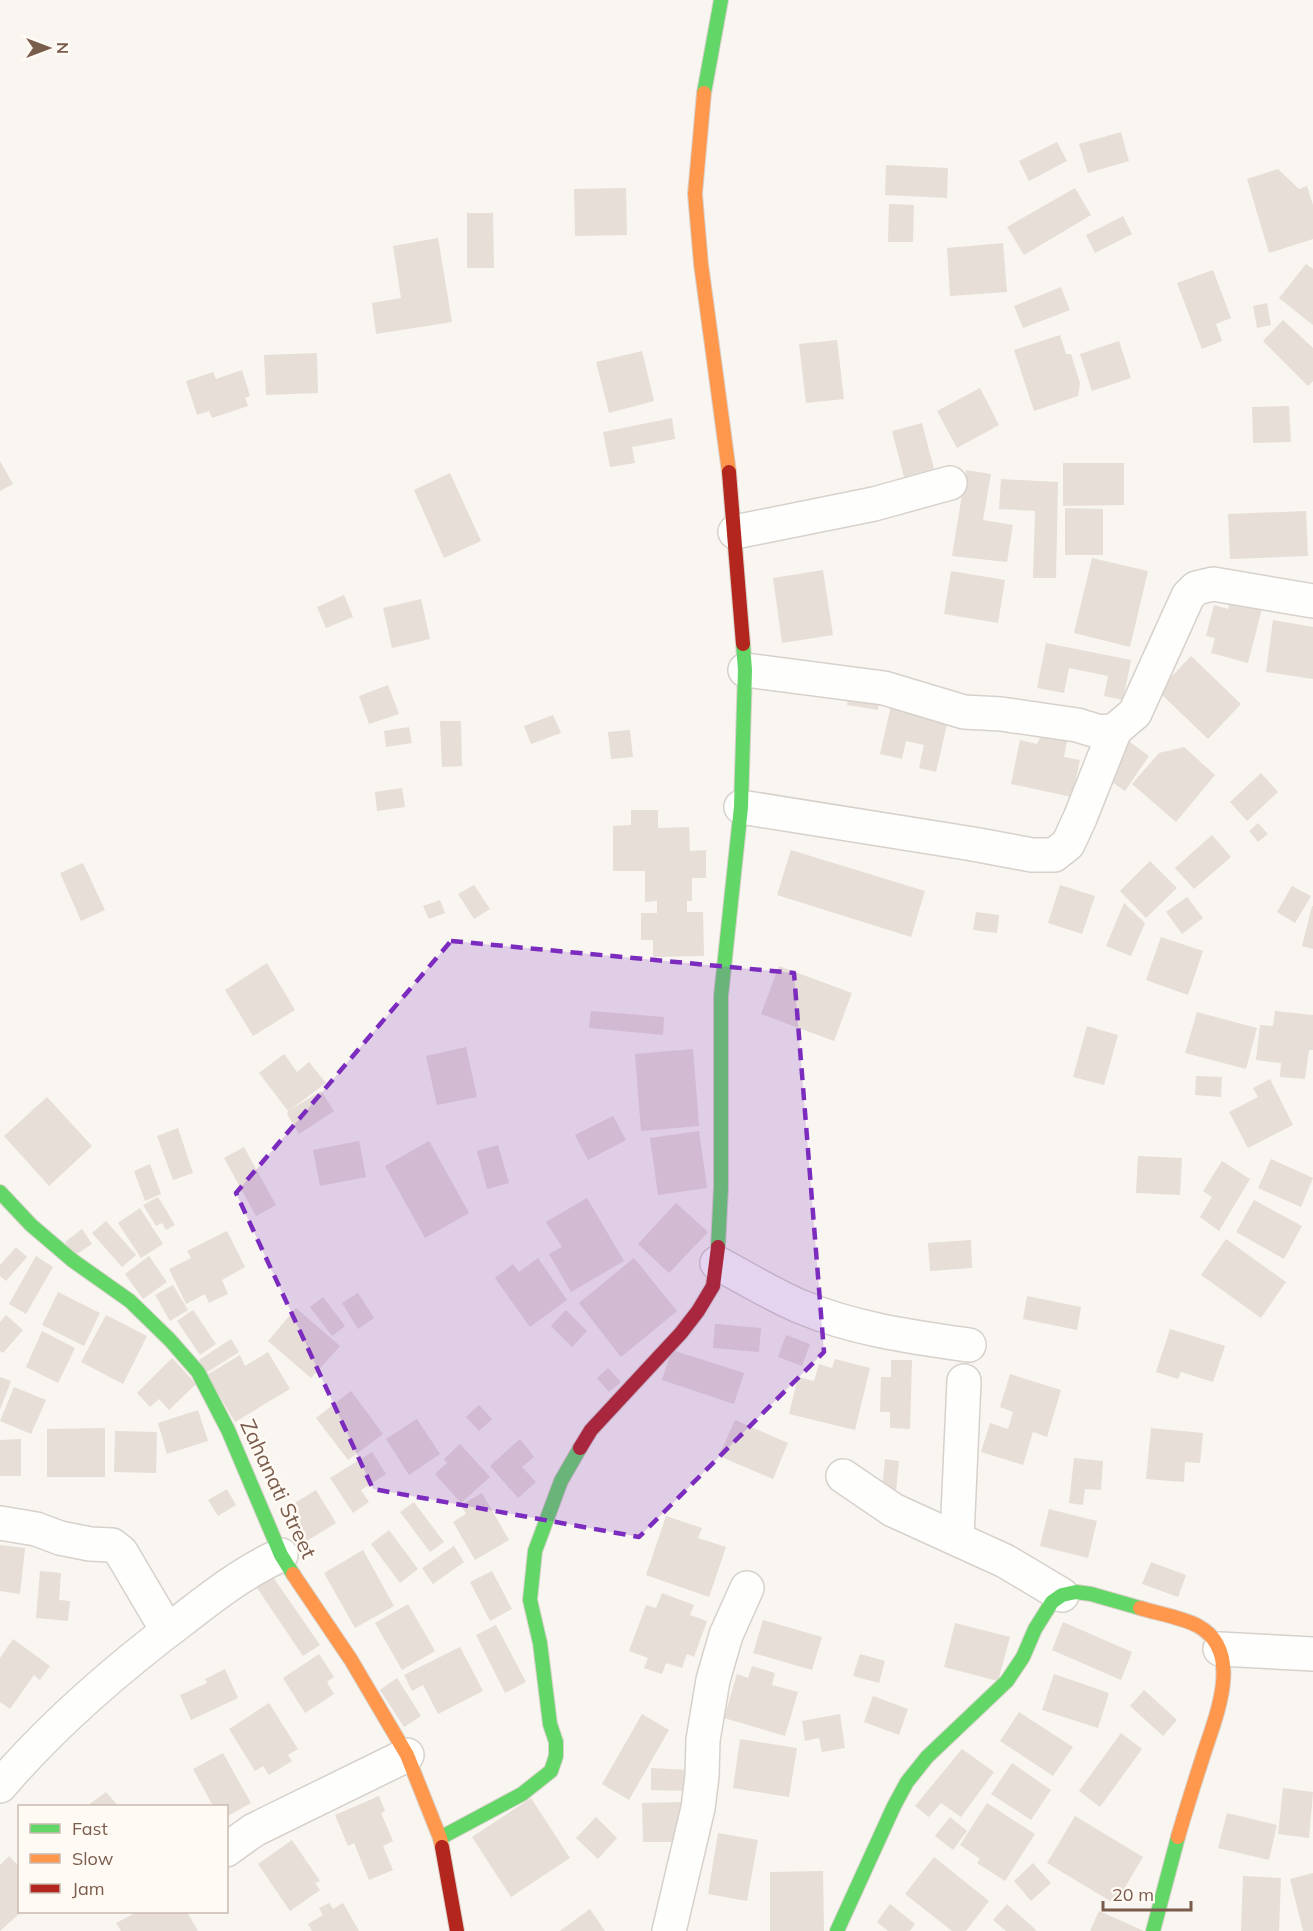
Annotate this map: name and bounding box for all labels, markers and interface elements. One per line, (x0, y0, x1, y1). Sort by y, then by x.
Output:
north arrow (18, 18, 78, 78)
text: N (53, 42, 73, 54)
street label: Zahanati Street (235, 1415, 323, 1562)
legend (18, 1805, 228, 1913)
text: Fast (72, 1817, 108, 1840)
text: Slow (72, 1847, 114, 1870)
scale bar (1103, 1874, 1192, 1912)
text: Jam (72, 1877, 105, 1900)
text: 20 m (1112, 1883, 1154, 1906)

